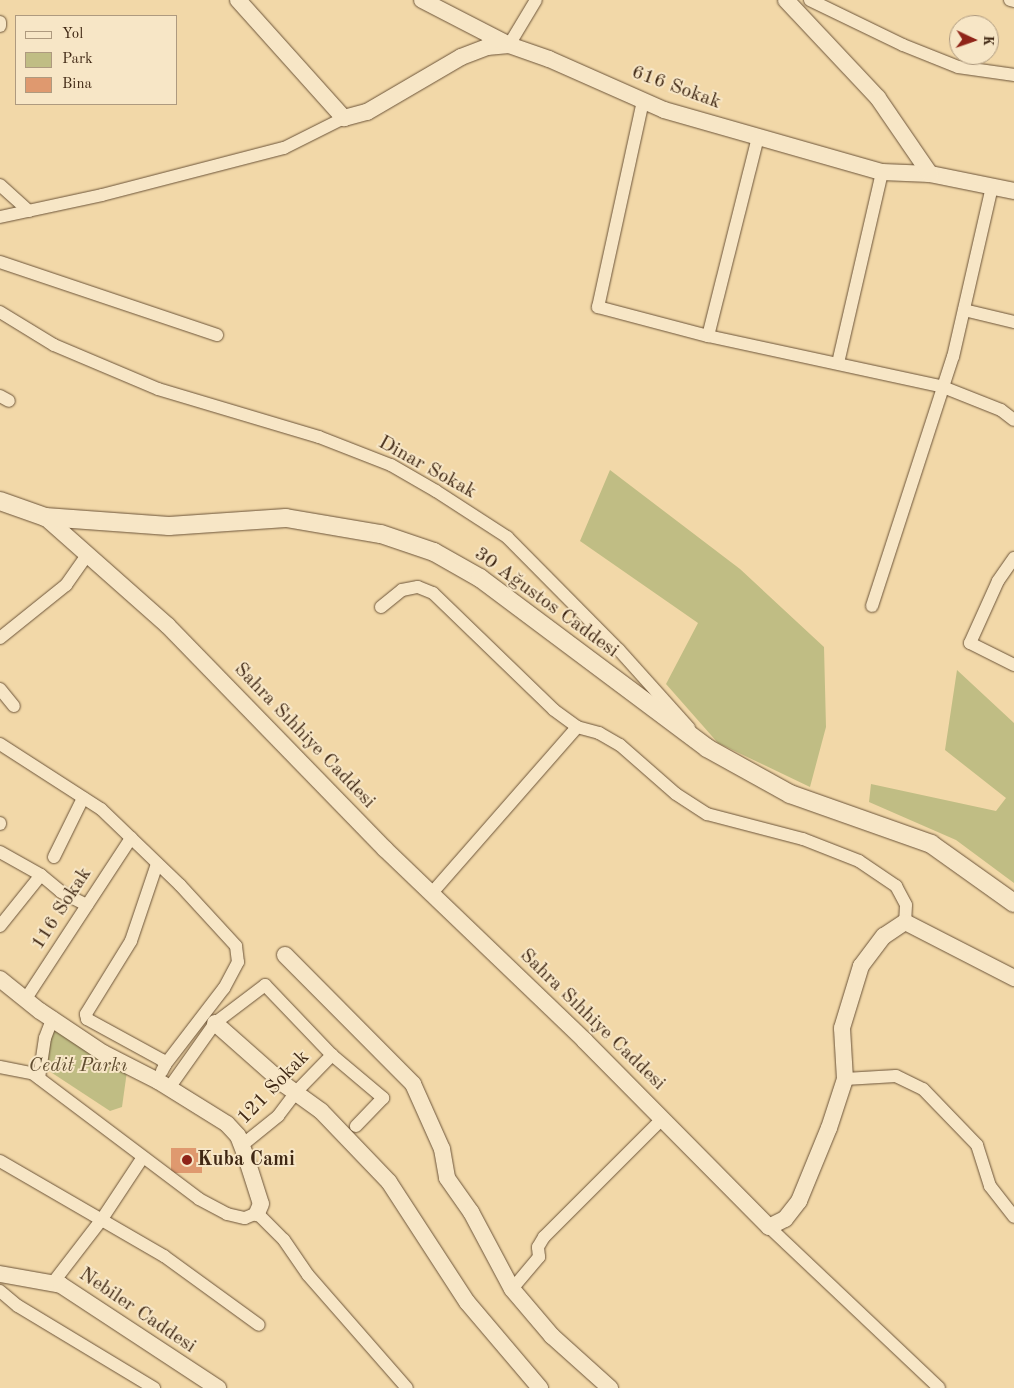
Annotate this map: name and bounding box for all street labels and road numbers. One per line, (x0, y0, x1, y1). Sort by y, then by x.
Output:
street label: 616 Sokak (628, 61, 724, 115)
street label: Dinar Sokak (374, 431, 480, 505)
street label: 30 Ağustos Caddesi (469, 542, 623, 664)
street label: Sahra Sıhhiye Caddesi (228, 658, 380, 814)
street label: 116 Sokak (27, 863, 97, 955)
street label: Sahra Sıhhiye Caddesi (514, 944, 670, 1096)
street label: 121 Sokak (233, 1046, 315, 1130)
street label: Nebiler Caddesi (74, 1263, 200, 1359)

